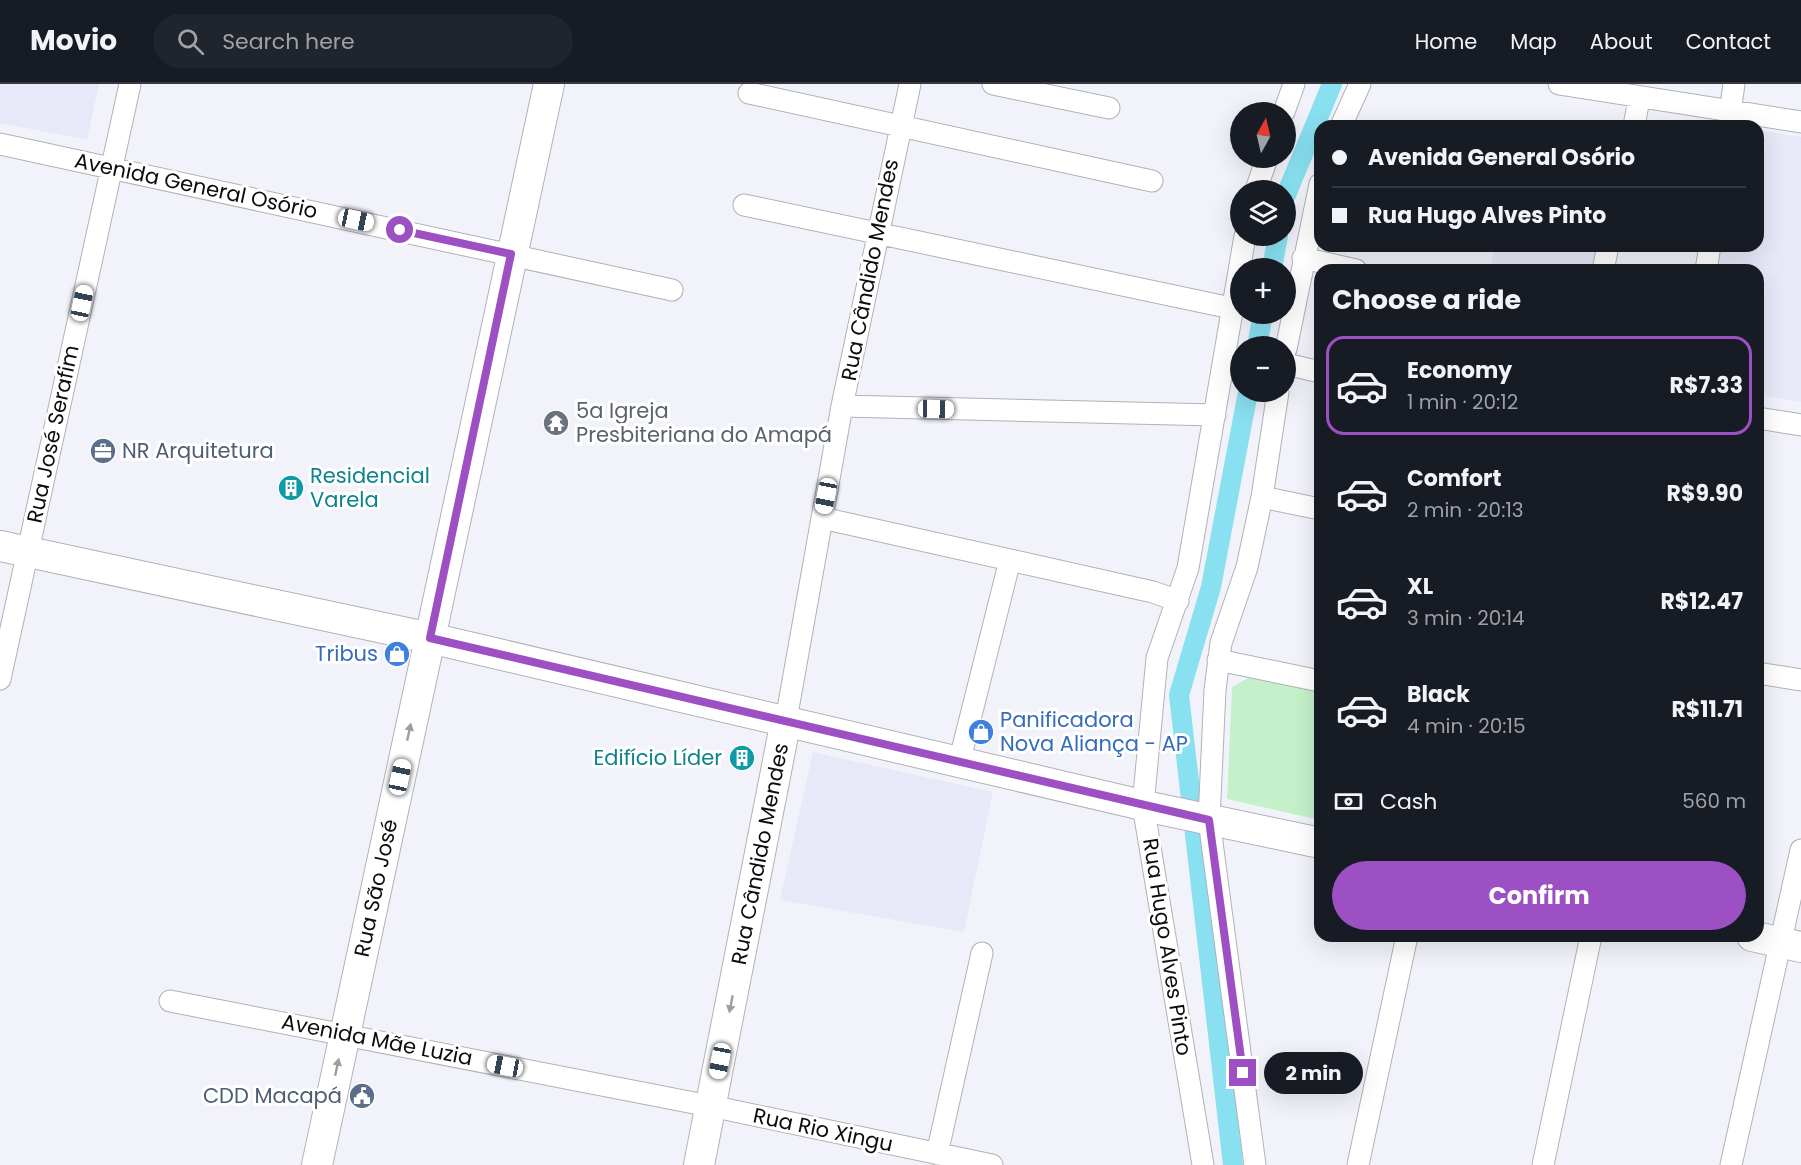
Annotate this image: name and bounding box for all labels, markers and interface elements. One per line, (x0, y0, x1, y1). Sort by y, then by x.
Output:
search box (153, 14, 573, 68)
text: Movio (30, 21, 117, 60)
icon: search (174, 25, 207, 58)
text: Search here (222, 26, 355, 57)
text: Home (1415, 27, 1477, 56)
text: Map (1510, 27, 1557, 56)
text: About (1590, 27, 1653, 56)
text: Contact (1686, 27, 1771, 56)
north arrow (1230, 102, 1296, 168)
map controls (1230, 102, 1296, 402)
text: Avenida General Osório (1368, 142, 1635, 173)
street label: Avenida General Osório (72, 146, 320, 225)
street label: Rua Cândido Mendes (834, 157, 905, 383)
button: layers (1230, 180, 1296, 246)
text: Rua Hugo Alves Pinto (1368, 200, 1606, 231)
car (337, 207, 375, 233)
route start (386, 216, 413, 243)
button: + (1230, 258, 1296, 324)
text: Choose a ride (1332, 281, 1521, 318)
car (69, 284, 95, 322)
button: − (1230, 336, 1296, 402)
street label: Rua José Serafim (19, 342, 86, 526)
text: Economy (1407, 355, 1512, 386)
icon: car (1335, 359, 1389, 413)
text: R$7.33 (1670, 370, 1743, 401)
text: 1 min · 20:12 (1407, 388, 1518, 416)
place label: 5a Igreja Presbiteriana do Amapá (576, 396, 832, 449)
car (918, 400, 954, 418)
temple icon: 5a Igreja Presbiteriana do Amapá (541, 408, 571, 438)
office icon: NR Arquitetura (88, 436, 118, 466)
place label: NR Arquitetura (122, 436, 274, 465)
place label: Residencial Varela (310, 461, 430, 514)
text: Comfort (1407, 463, 1501, 494)
icon: car (1335, 467, 1389, 521)
building icon: Residencial Varela (276, 473, 306, 503)
car (814, 477, 838, 515)
text: R$9.90 (1667, 478, 1743, 509)
text: 2 min · 20:13 (1407, 496, 1524, 524)
text: XL (1407, 571, 1433, 602)
icon: car (1335, 575, 1389, 629)
text: R$12.47 (1660, 586, 1743, 617)
text: 3 min · 20:14 (1407, 604, 1525, 632)
place label: Tribus (315, 639, 378, 668)
shop icon: Tribus (382, 639, 412, 669)
text: Black (1407, 679, 1470, 710)
icon: car (1335, 683, 1389, 737)
text: R$11.71 (1671, 694, 1743, 725)
place label: Panificadora Nova Aliança - AP (1000, 705, 1188, 758)
text: 4 min · 20:15 (1407, 712, 1525, 740)
shop icon: Panificadora Nova Aliança - AP (966, 717, 996, 747)
one-way arrow (405, 723, 415, 742)
street label: Rua Cândido Mendes (724, 741, 795, 967)
place label: Edifício Líder (594, 743, 722, 772)
building icon: Edifício Líder (727, 743, 757, 773)
car (387, 758, 413, 796)
icon: cash (1332, 785, 1365, 818)
text: Cash (1380, 786, 1437, 817)
text: 560 m (1682, 787, 1746, 815)
street label: Rua São José (347, 816, 404, 959)
street label: Rua Hugo Alves Pinto (1136, 836, 1199, 1058)
button: Confirm (1332, 861, 1746, 930)
one-way arrow (726, 995, 735, 1014)
street label: Avenida Mãe Luzia (279, 1007, 475, 1072)
car (708, 1042, 732, 1080)
callout: 2 min (1264, 1052, 1363, 1094)
car (486, 1054, 524, 1078)
one-way arrow (333, 1057, 342, 1076)
route end (1229, 1059, 1256, 1086)
text: 2 min (1285, 1059, 1342, 1087)
place label: CDD Macapá (203, 1081, 342, 1110)
public building icon: CDD Macapá (347, 1081, 377, 1111)
street label: Rua Rio Xingu (751, 1101, 896, 1158)

